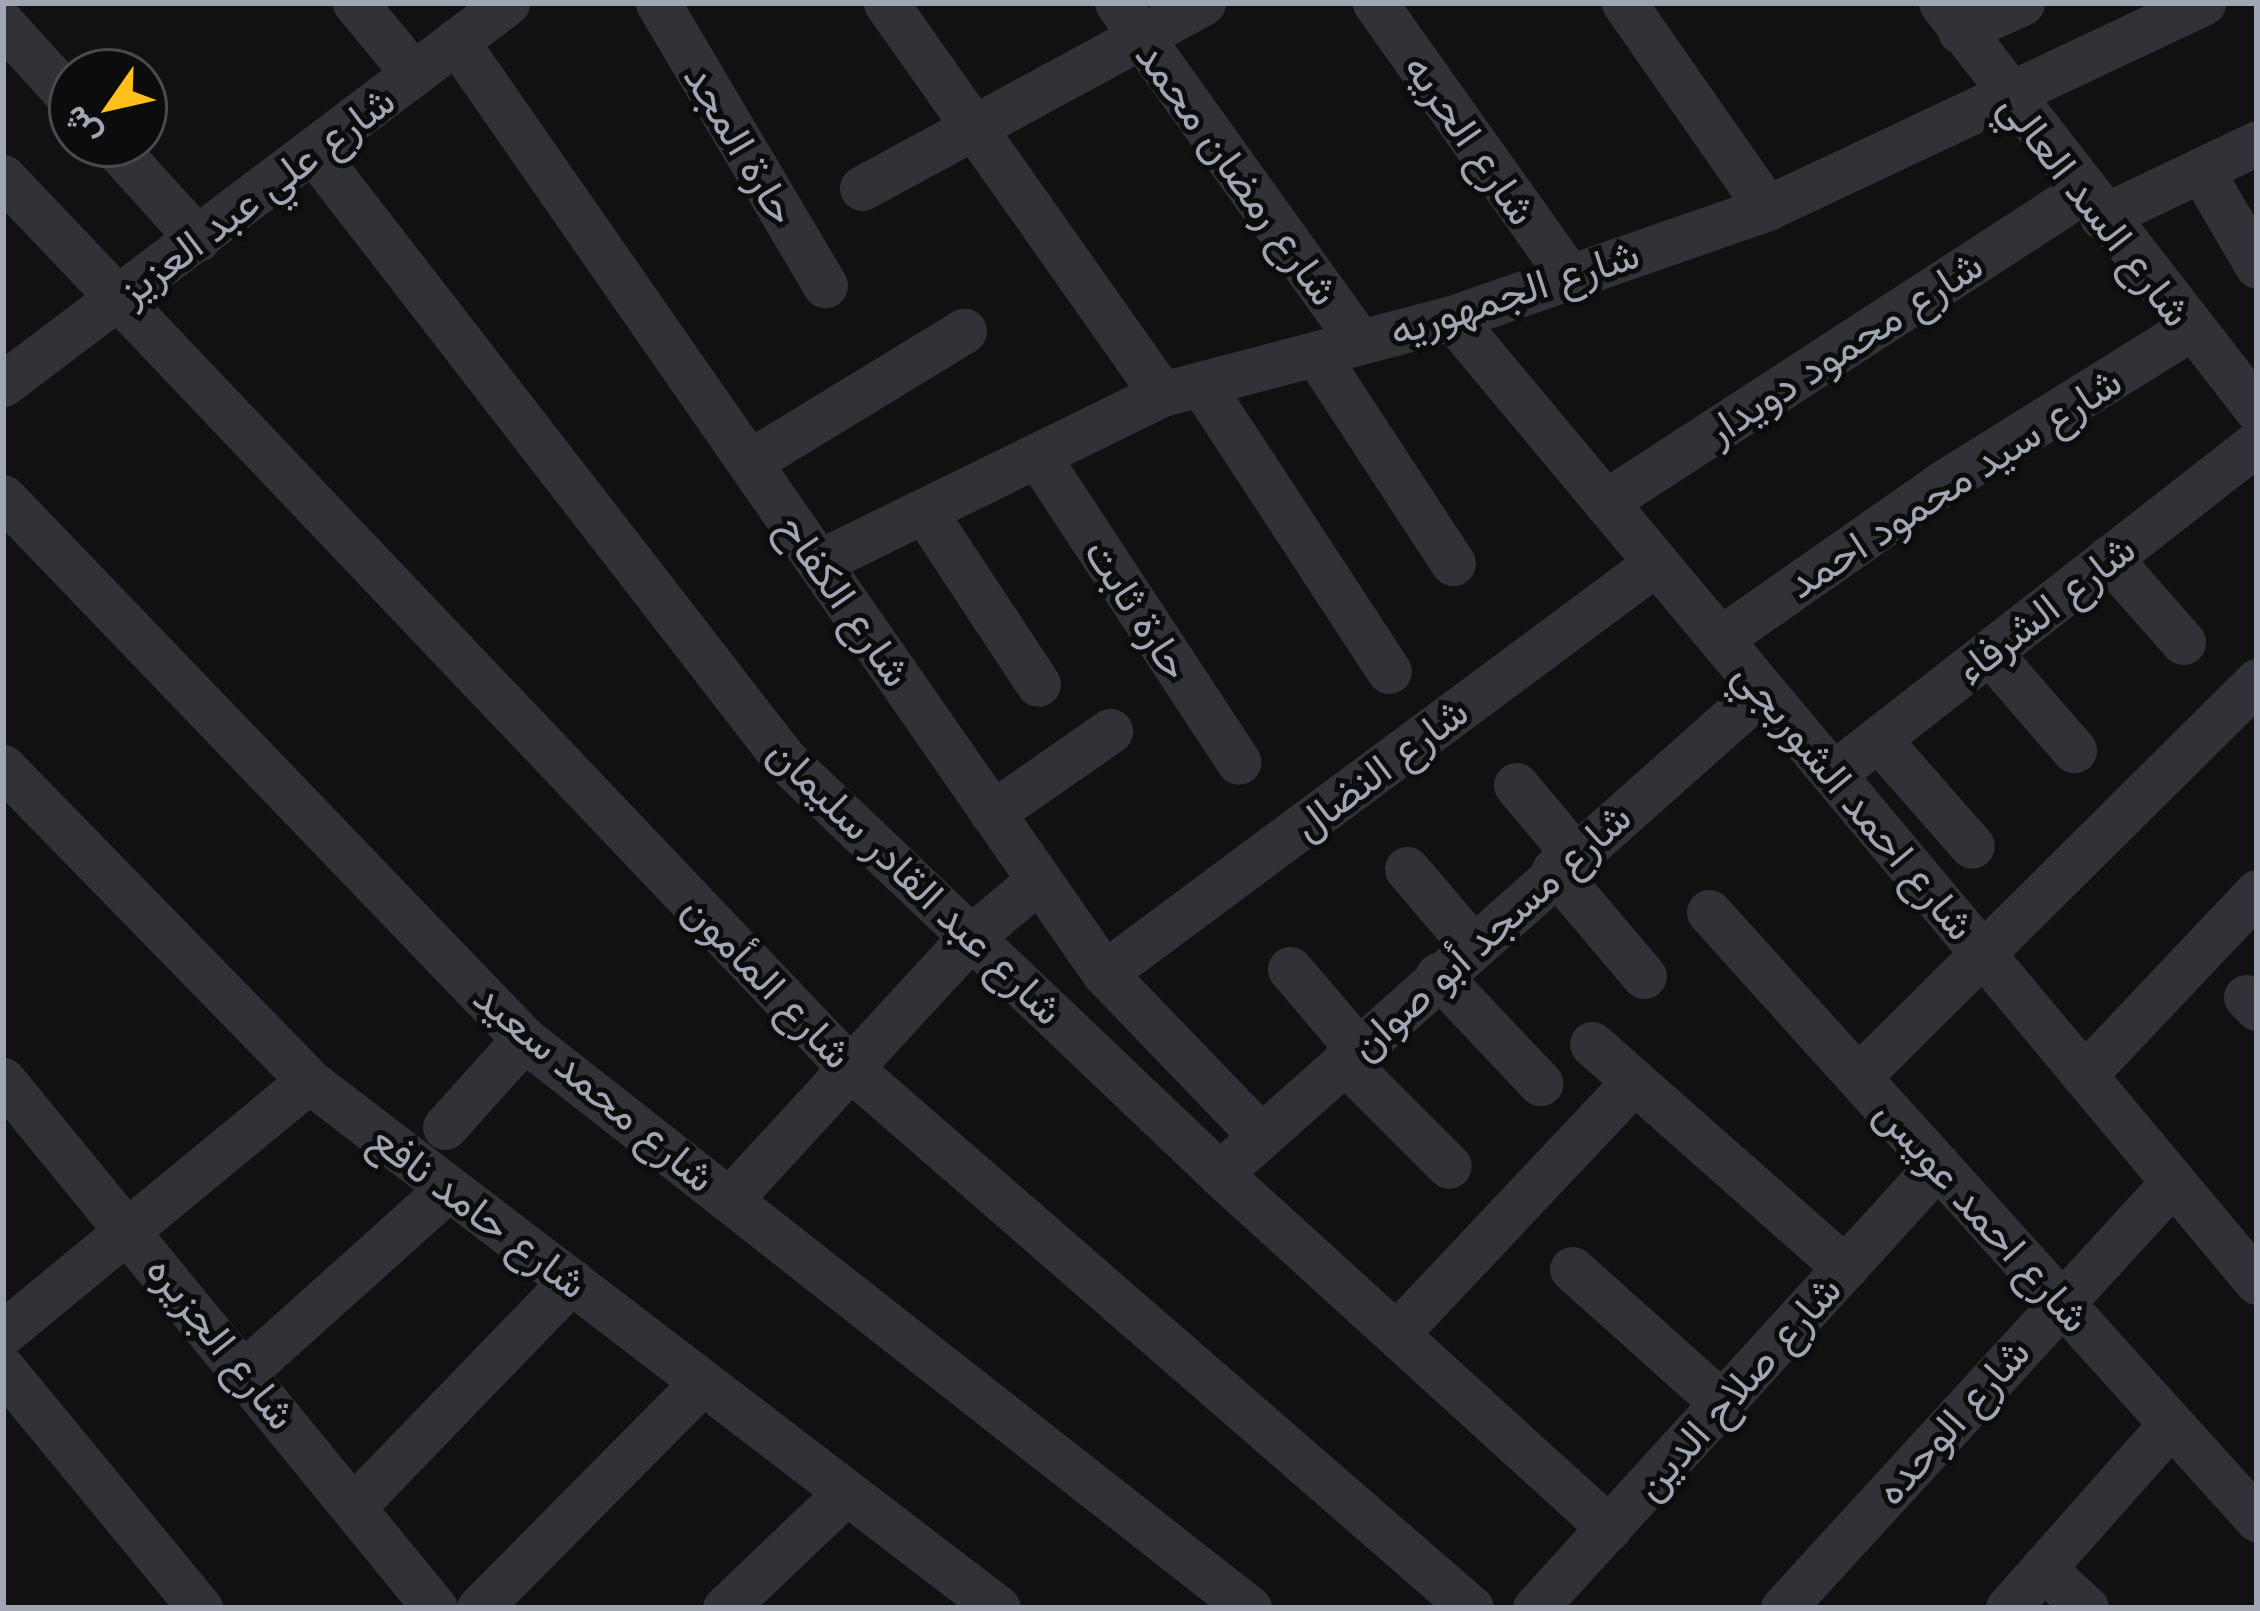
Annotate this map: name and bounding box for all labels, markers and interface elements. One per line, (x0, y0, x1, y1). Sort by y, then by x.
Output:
street label: شارع رمضان محمد (1125, 31, 1351, 315)
street label: شارع الحريه (1394, 44, 1548, 234)
north arrow (48, 48, 168, 168)
street label: حارة المجد (674, 55, 808, 233)
street label: شارع علي عبد العزيز (108, 75, 404, 315)
street label: شارع السد العالي (1989, 82, 2203, 336)
text: ش (52, 99, 108, 155)
street label: شارع الجمهوريه (1383, 228, 1645, 356)
street label: شارع محمود دويدار (1696, 239, 1992, 455)
street label: شارع سيد محمود احمد (1778, 355, 2130, 609)
street label: شارع الكفاح (767, 504, 923, 696)
street label: شارع الشرفاء (1945, 523, 2145, 695)
street label: حارة ثابت (1074, 529, 1202, 689)
street label: شارع احمد الشوربجي (1723, 650, 1987, 950)
street label: شارع النضال (1283, 686, 1477, 850)
street label: شارع عبد القادر سليمان (758, 727, 1074, 1035)
street label: شارع مسجد أبو صوان (1339, 792, 1641, 1070)
street label: شارع المأمون (673, 884, 863, 1078)
street label: شارع محمد سعيد (464, 971, 726, 1203)
street label: شارع احمد عويس (1865, 1088, 2101, 1342)
street label: شارع حامد نافع (361, 1113, 597, 1309)
street label: شارع الجزيره (136, 1245, 308, 1439)
street label: شارع صلاح الدين (1623, 1264, 1851, 1510)
street label: شارع الوحده (1864, 1327, 2040, 1515)

